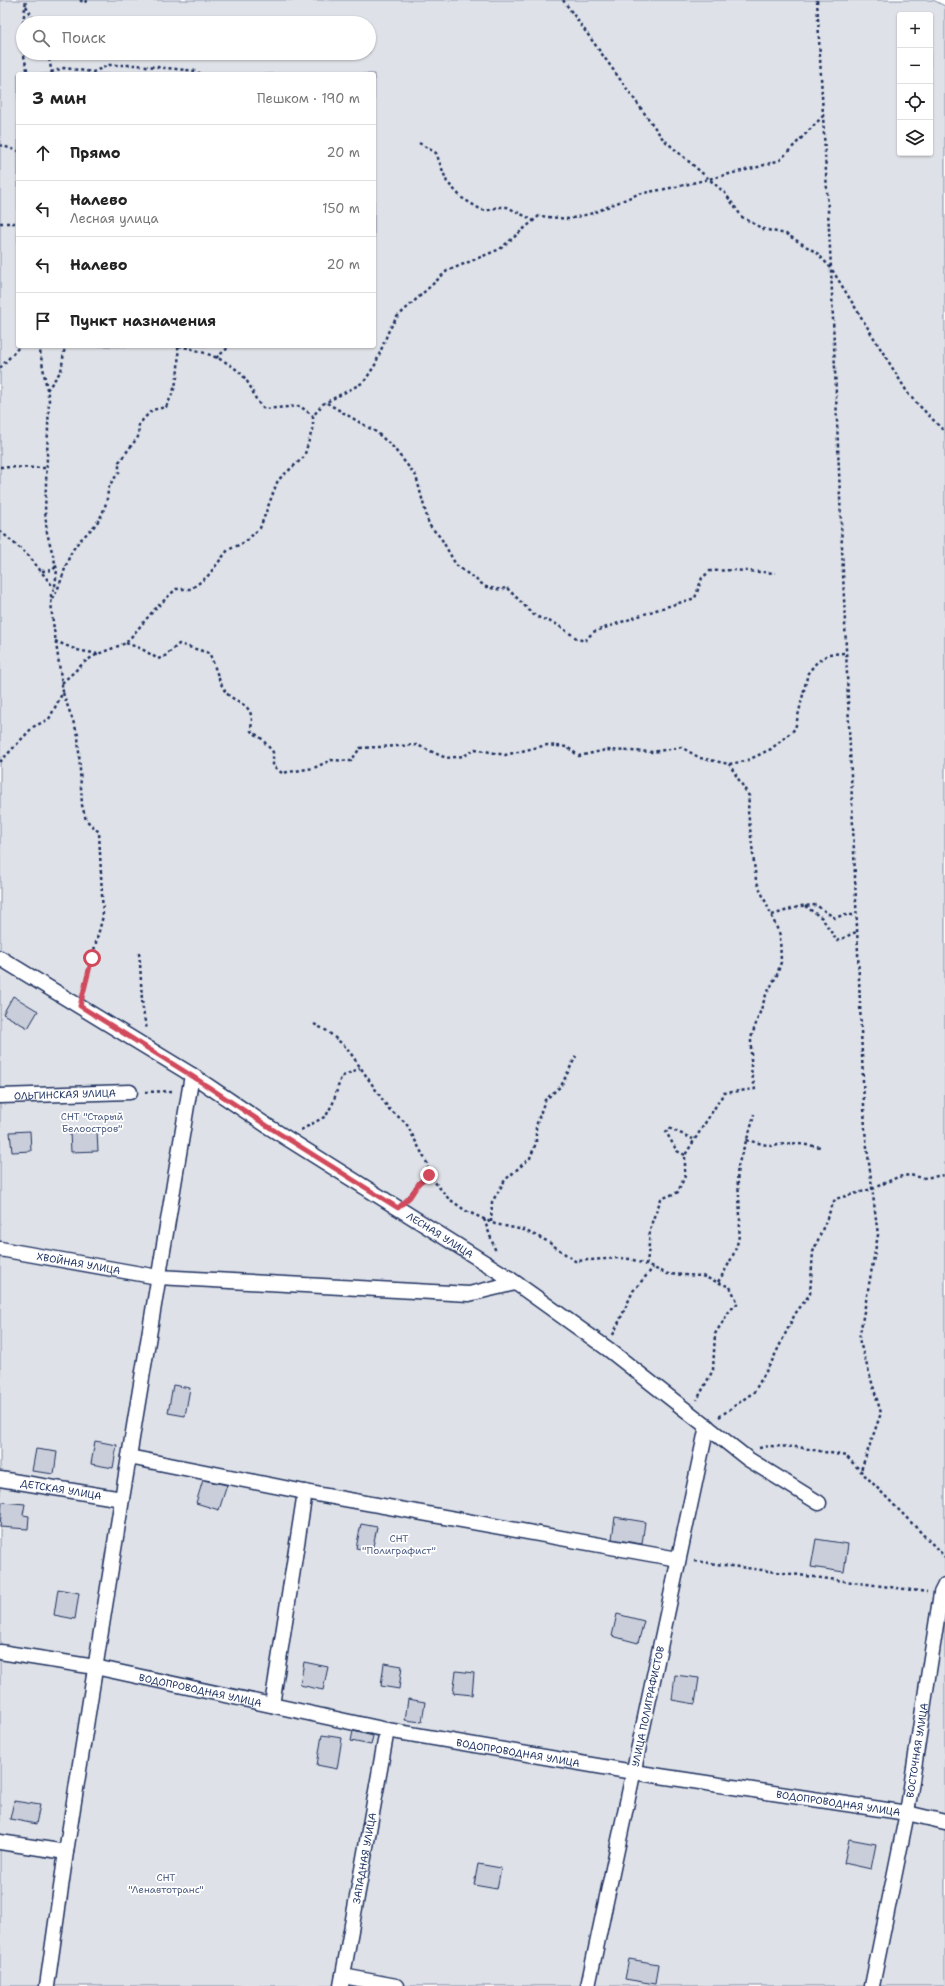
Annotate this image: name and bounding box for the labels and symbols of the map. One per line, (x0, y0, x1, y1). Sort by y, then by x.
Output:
route start (83, 949, 101, 967)
street label: ОЛЬГИНСКАЯ УЛИЦА (14, 1086, 116, 1103)
park label: СНТ "Старый Белоостров" (61, 1110, 124, 1135)
route end (420, 1166, 438, 1184)
street label: ЛЕСНАЯ УЛИЦА (404, 1209, 476, 1261)
street label: ХВОЙНАЯ УЛИЦА (36, 1250, 122, 1277)
street label: ДЕТСКАЯ УЛИЦА (20, 1476, 103, 1503)
park label: СНТ "Полиграфист" (362, 1532, 436, 1557)
street label: УЛИЦА ПОЛИГРАФИСТОВ (629, 1645, 667, 1768)
street label: ВОДОПРОВОДНАЯ УЛИЦА (138, 1671, 263, 1710)
street label: ВОСТОЧНАЯ УЛИЦА (903, 1702, 931, 1799)
street label: ВОДОПРОВОДНАЯ УЛИЦА (455, 1736, 581, 1770)
street label: ВОДОПРОВОДНАЯ УЛИЦА (775, 1788, 901, 1819)
street label: ЗАПАДНАЯ УЛИЦА (350, 1812, 379, 1905)
park label: СНТ "Ленавтотранс" (128, 1871, 204, 1896)

